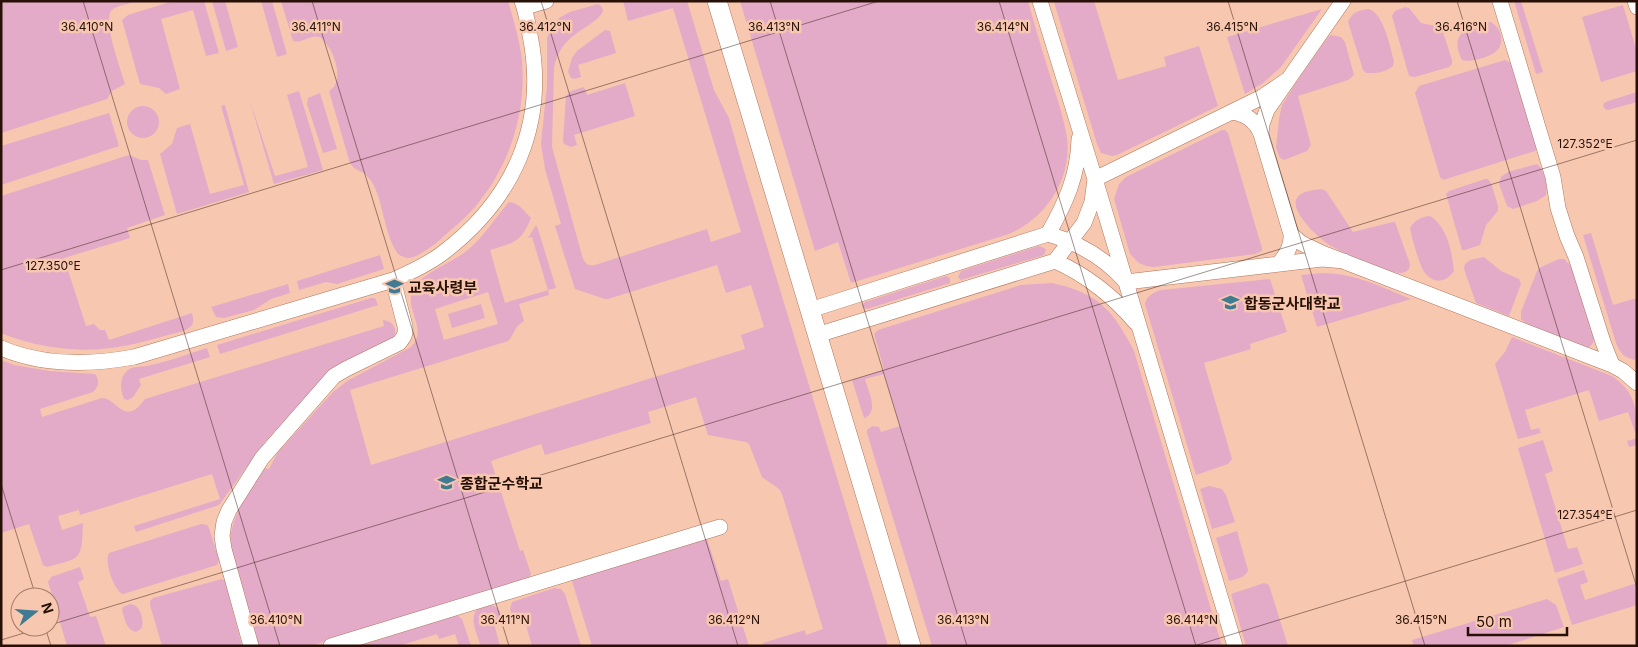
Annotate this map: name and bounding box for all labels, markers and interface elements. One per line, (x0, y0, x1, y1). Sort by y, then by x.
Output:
text: 36.410°N (61, 19, 113, 34)
text: 36.411°N (291, 19, 341, 34)
text: 36.412°N (519, 19, 571, 34)
text: 36.413°N (748, 19, 800, 34)
text: 36.414°N (977, 19, 1029, 34)
text: 36.415°N (1206, 19, 1258, 34)
text: 36.416°N (1435, 19, 1487, 34)
text: 127.352°E (1557, 136, 1613, 151)
text: 127.350°E (25, 258, 81, 273)
school or university icon: 교육사령부 (384, 277, 404, 297)
place label: 교육사령부 (408, 278, 477, 297)
school or university icon: 합동군사대학교 (1220, 293, 1240, 313)
place label: 합동군사대학교 (1244, 294, 1341, 313)
school or university icon: 종합군수학교 (436, 473, 456, 493)
place label: 종합군수학교 (460, 474, 543, 493)
text: 127.354°E (1557, 507, 1613, 522)
north arrow (10, 587, 60, 637)
text: N (38, 600, 58, 616)
scale bar (1468, 604, 1567, 636)
text: 36.410°N (250, 612, 302, 627)
text: 36.411°N (480, 612, 530, 627)
text: 36.412°N (708, 612, 760, 627)
text: 36.413°N (937, 612, 989, 627)
text: 36.414°N (1166, 612, 1218, 627)
text: 36.415°N (1395, 612, 1447, 627)
text: 50 m (1476, 612, 1512, 631)

